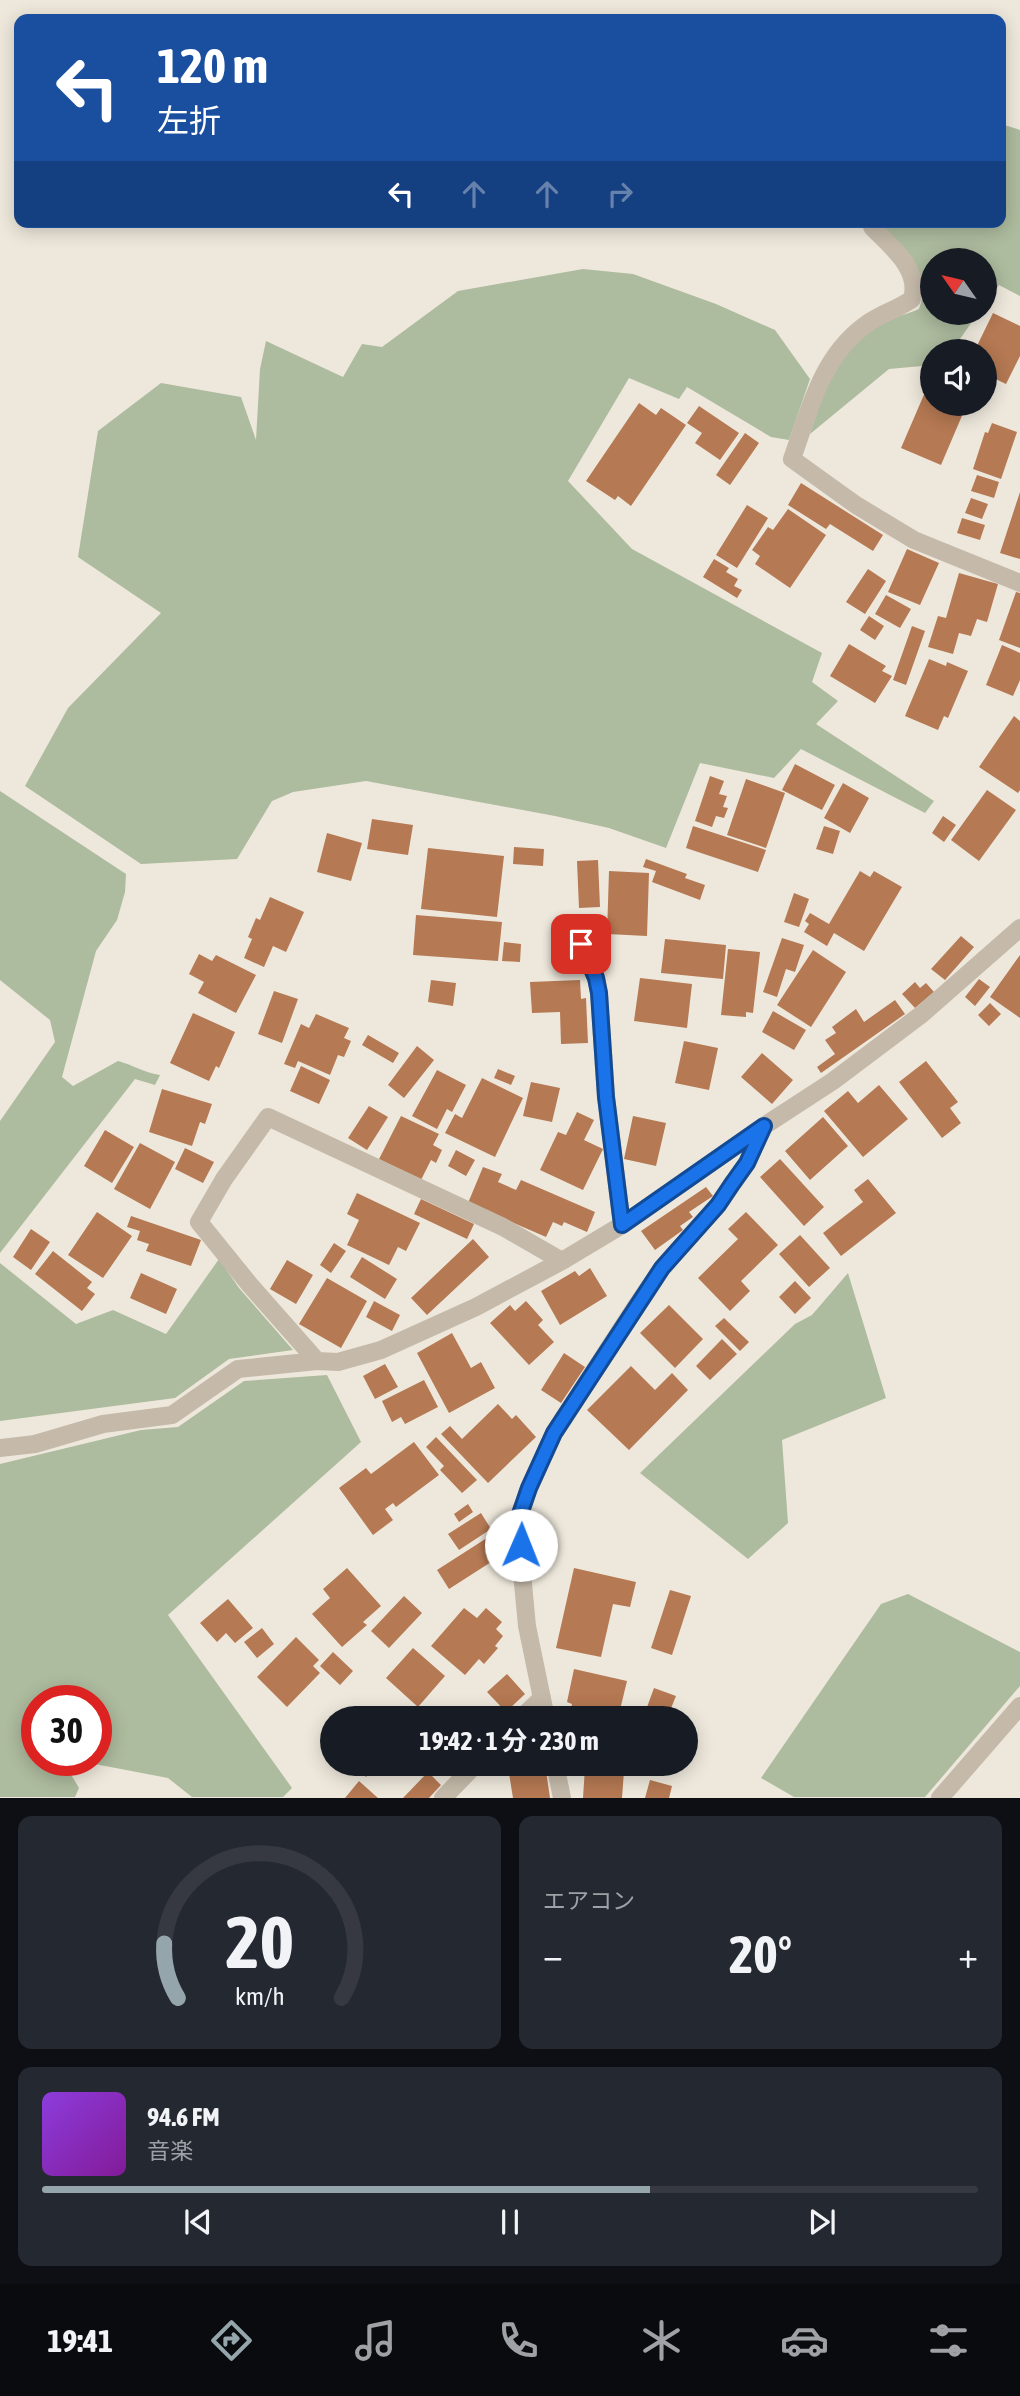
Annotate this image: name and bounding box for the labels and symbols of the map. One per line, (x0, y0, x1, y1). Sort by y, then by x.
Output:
north arrow (920, 248, 998, 326)
pin (551, 914, 611, 974)
position arrow (484, 1508, 558, 1582)
speed limit sign: 30 (21, 1685, 112, 1776)

